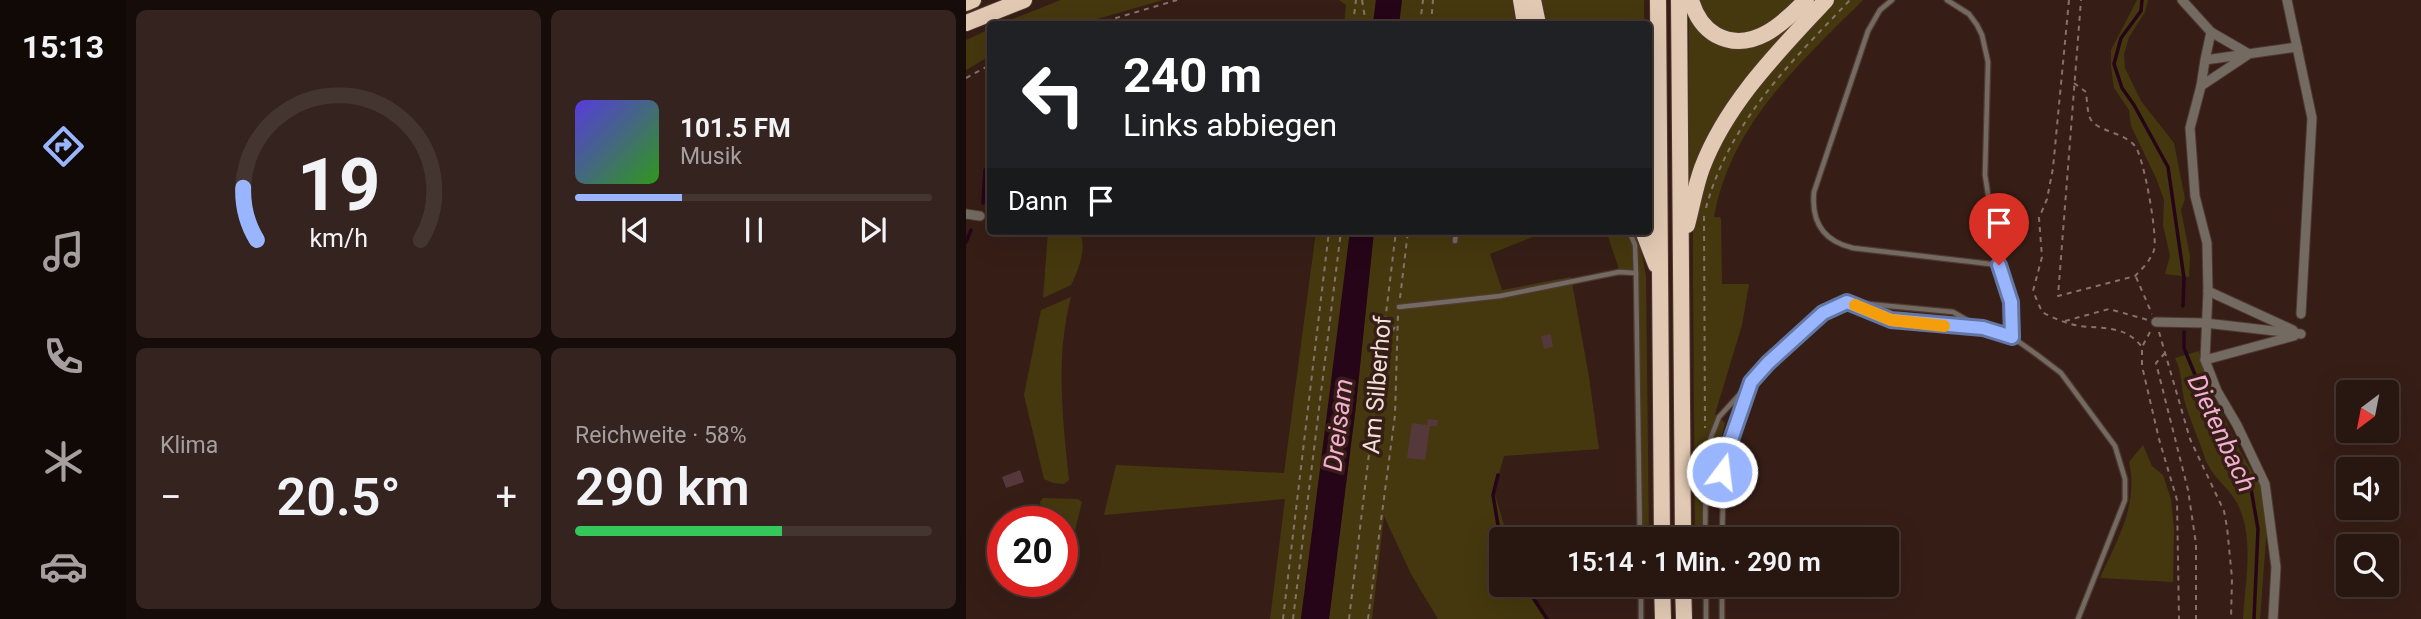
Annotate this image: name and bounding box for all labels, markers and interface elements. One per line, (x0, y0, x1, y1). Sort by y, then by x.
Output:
text: 15:13 (22, 28, 104, 66)
text: 240 m (1123, 47, 1262, 104)
icon: left (1008, 49, 1099, 140)
text: Links abbiegen (1123, 106, 1337, 144)
text: 101.5 FM (680, 113, 791, 143)
icon: directions (39, 122, 88, 171)
text: 19 (297, 143, 380, 229)
text: Musik (680, 143, 742, 170)
icon: arrive (1082, 182, 1120, 220)
text: Dann (1008, 186, 1068, 216)
pin (1969, 193, 2029, 265)
icon: arrive (1980, 204, 2018, 242)
icon: previous (616, 211, 654, 249)
icon: pause (735, 211, 773, 249)
icon: next (854, 211, 892, 249)
text: km/h (309, 224, 368, 253)
icon: music (39, 227, 88, 276)
street label: Am Silberhof (1357, 314, 1397, 455)
icon: phone (39, 332, 88, 381)
water label: Dietenbach (2182, 369, 2262, 497)
water label: Dreisam (1317, 377, 1359, 473)
north arrow (2336, 380, 2399, 443)
map controls (2336, 380, 2399, 597)
text: Reichweite · 58% (575, 422, 747, 449)
text: Klima (160, 432, 218, 459)
position arrow (1685, 435, 1759, 509)
icon: climate (39, 437, 88, 486)
text: 290 km (575, 457, 750, 518)
button: sound (2336, 457, 2399, 520)
text: 20.5° (277, 467, 401, 528)
text: − (160, 475, 182, 519)
text: + (495, 475, 517, 519)
speed limit sign: 20 (987, 506, 1078, 597)
button: search (2336, 534, 2399, 597)
icon: car (39, 542, 88, 591)
text: 15:14 · 1 Min. · 290 m (1567, 547, 1821, 577)

